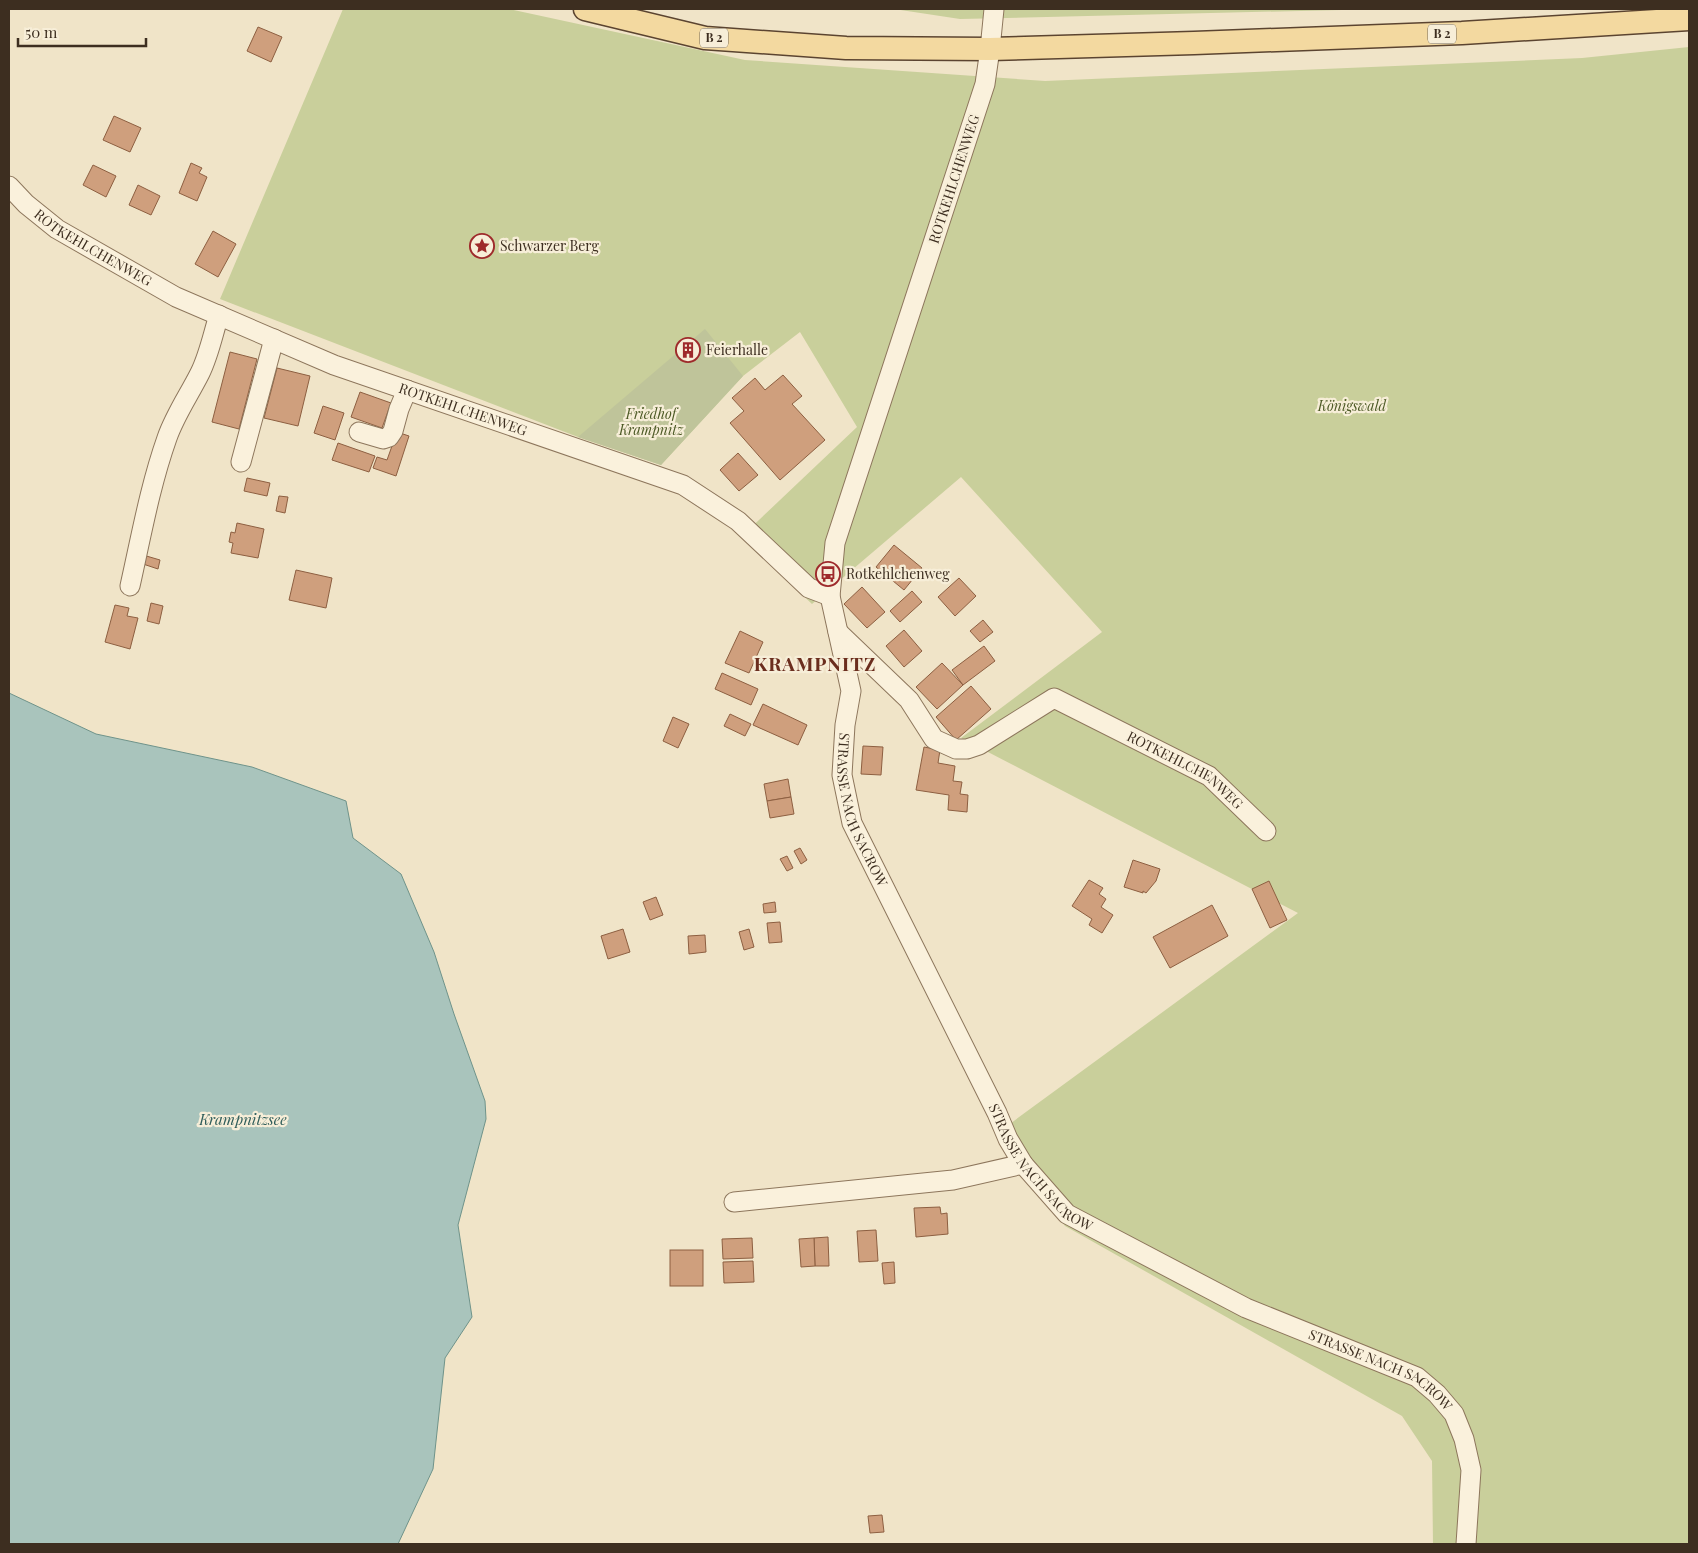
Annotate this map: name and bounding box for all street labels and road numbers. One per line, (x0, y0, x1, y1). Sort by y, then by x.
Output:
road number: B 2 (1428, 24, 1456, 44)
road number: B 2 (700, 28, 728, 48)
street label: ROTKEHLCHENWEG (924, 112, 983, 246)
street label: ROTKEHLCHENWEG (30, 204, 156, 290)
street label: ROTKEHLCHENWEG (396, 378, 530, 440)
street label: ROTKEHLCHENWEG (1124, 726, 1248, 813)
street label: STRASSE NACH SACROW (833, 732, 892, 890)
street label: STRASSE NACH SACROW (985, 1100, 1097, 1235)
street label: STRASSE NACH SACROW (1306, 1324, 1457, 1415)

